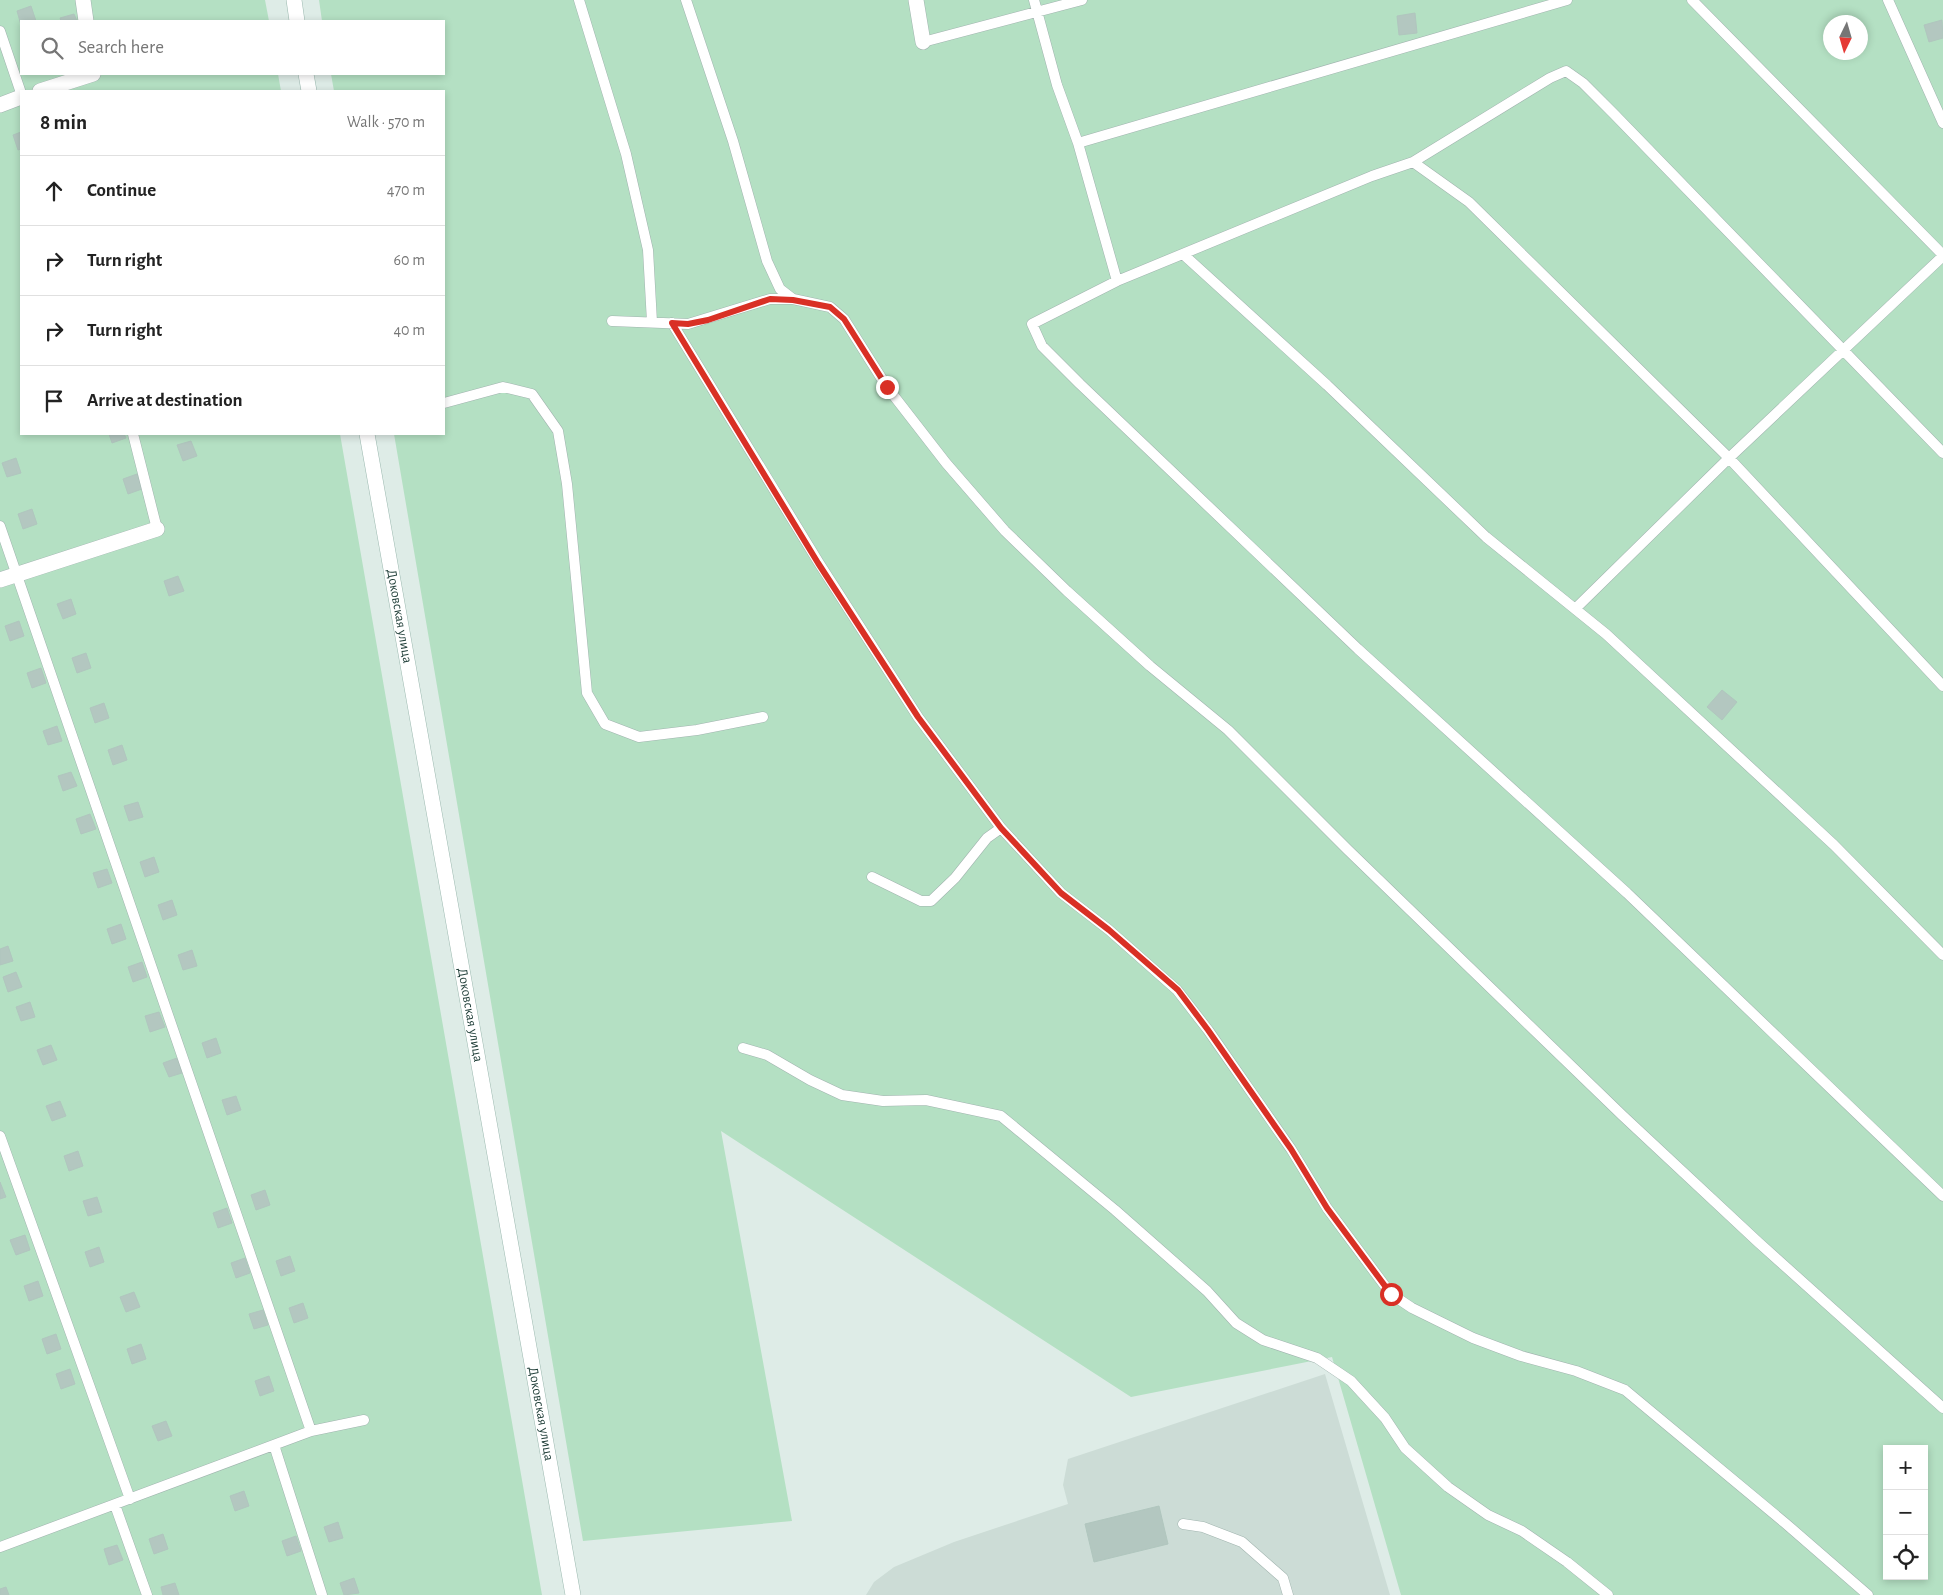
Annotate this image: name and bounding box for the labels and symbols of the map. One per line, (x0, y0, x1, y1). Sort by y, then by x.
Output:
north arrow (1823, 15, 1868, 60)
route end (876, 376, 899, 399)
street label: Доковская улица (384, 568, 415, 665)
street label: Доковская улица (455, 967, 485, 1064)
route start (1380, 1283, 1403, 1306)
street label: Доковская улица (526, 1366, 556, 1462)

